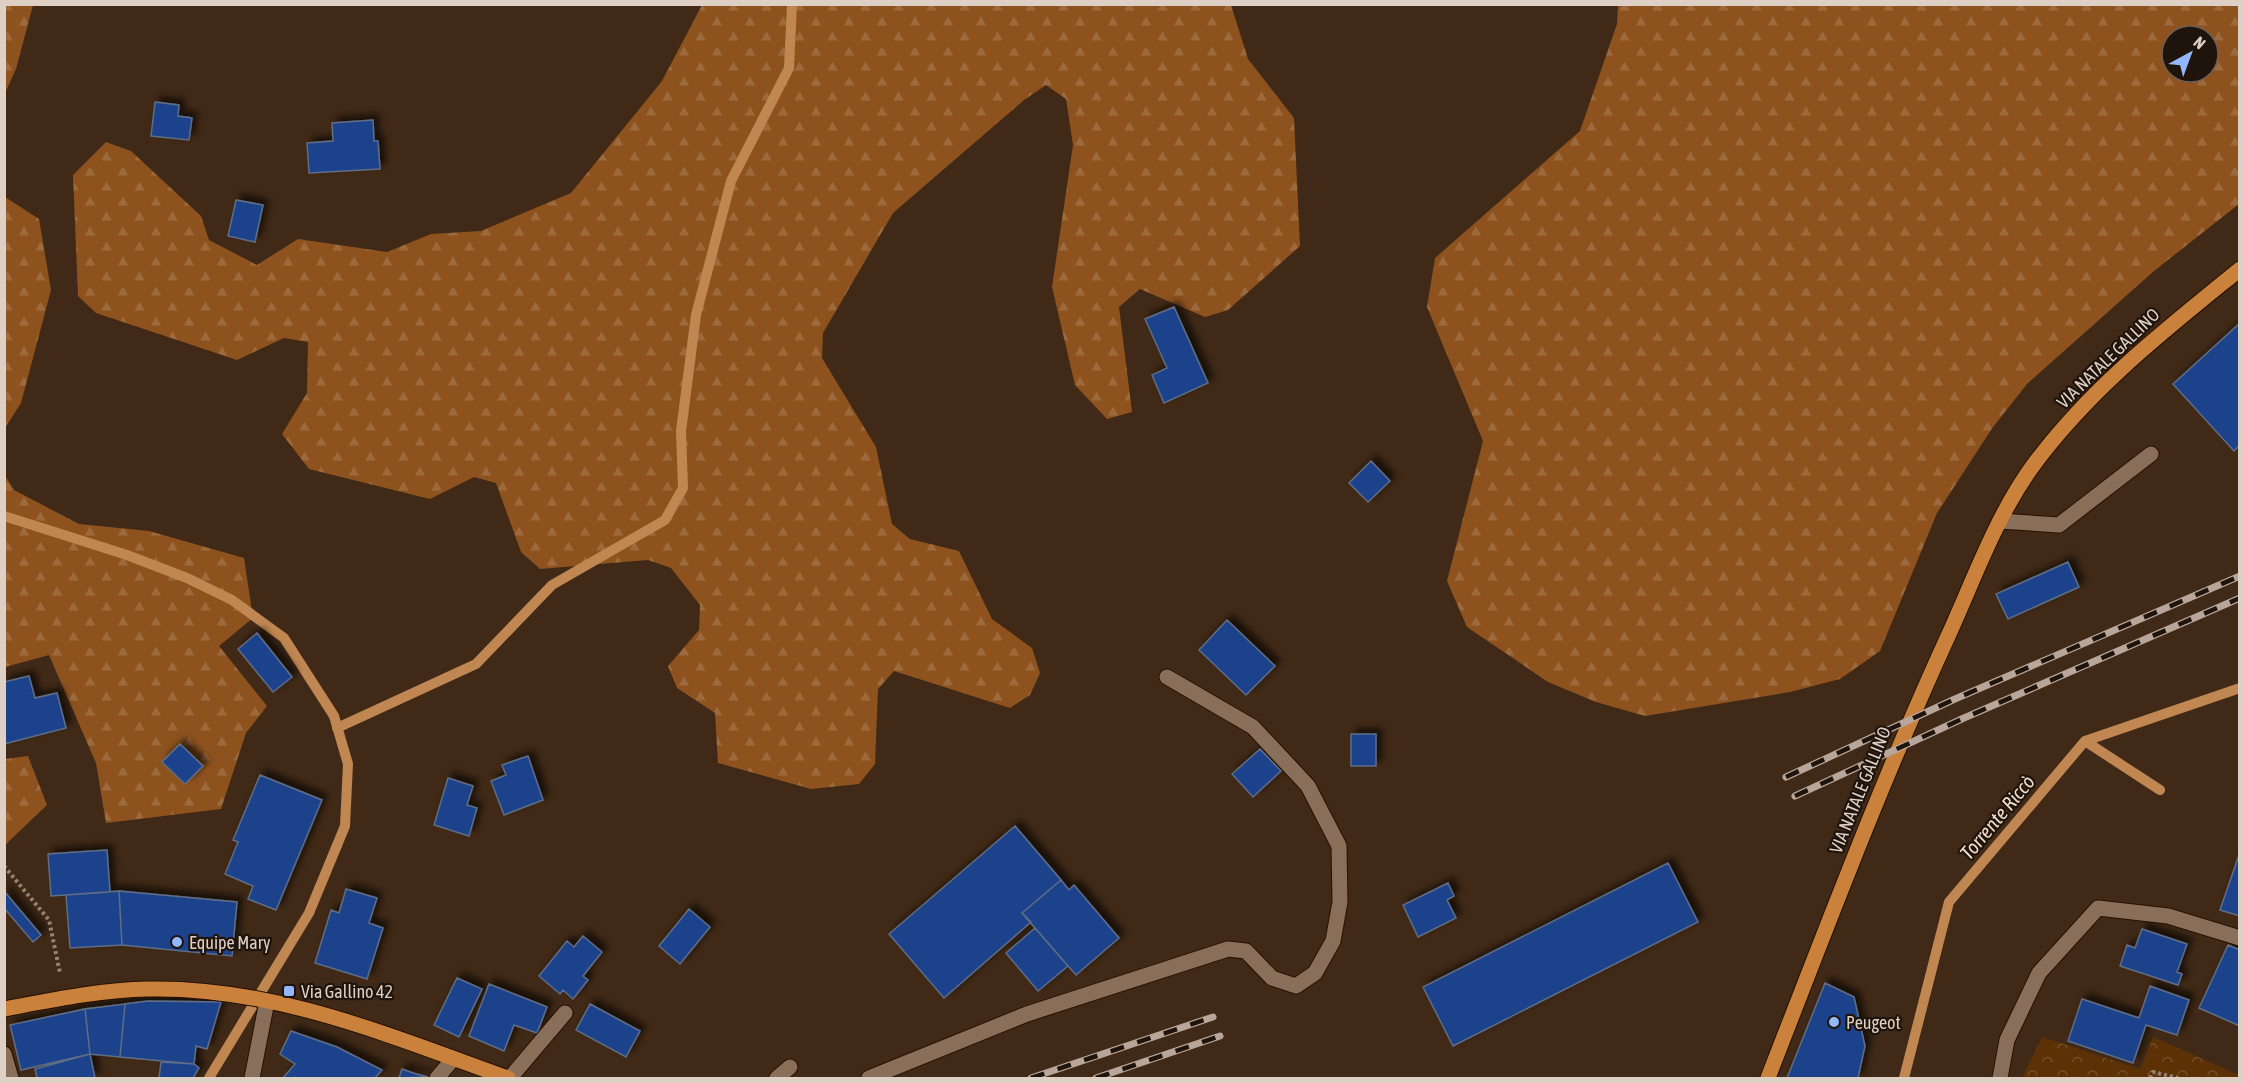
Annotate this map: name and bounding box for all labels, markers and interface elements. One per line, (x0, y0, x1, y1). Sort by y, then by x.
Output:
north arrow (2160, 24, 2220, 84)
text: N (2190, 33, 2209, 53)
street label: VIA NATALE GALLINO (2052, 304, 2164, 412)
street label: VIA NATALE GALLINO (1825, 724, 1895, 856)
water label: Torrente Riccò (1955, 770, 2039, 864)
place label: Equipe Mary (189, 932, 270, 953)
marker: Equipe Mary (170, 935, 184, 949)
place label: Via Gallino 42 (301, 981, 393, 1002)
marker: Via Gallino 42 (282, 984, 296, 998)
place label: Peugeot (1846, 1012, 1901, 1033)
marker: Peugeot (1827, 1015, 1841, 1029)

